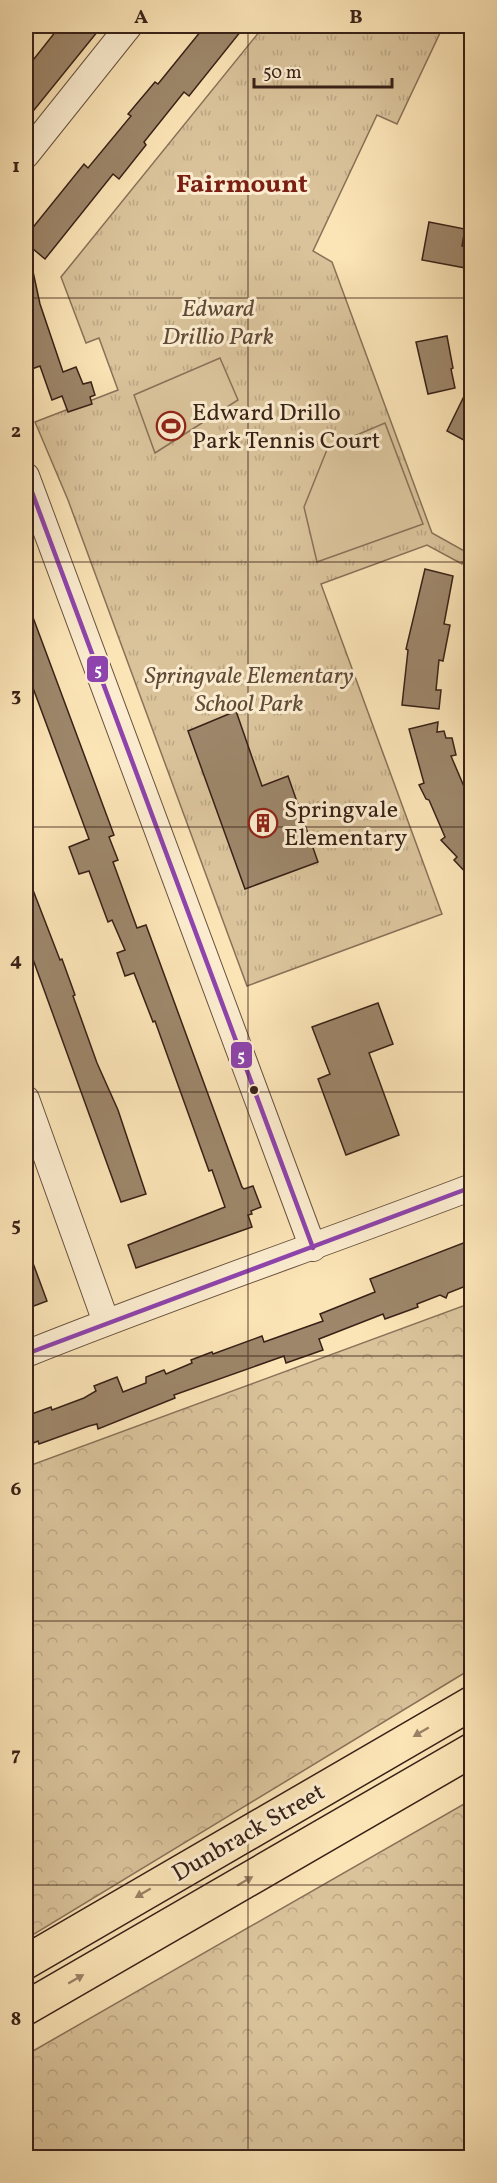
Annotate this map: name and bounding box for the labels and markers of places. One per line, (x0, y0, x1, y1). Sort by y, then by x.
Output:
place label: Edward Drillo Park Tennis Court (192, 397, 380, 459)
sports icon: Edward Drillo Park Tennis Court (155, 410, 187, 442)
place label: Springvale Elementary (284, 794, 407, 856)
building icon: Springvale Elementary (247, 807, 279, 839)
unlabelled marker (248, 1084, 260, 1096)

